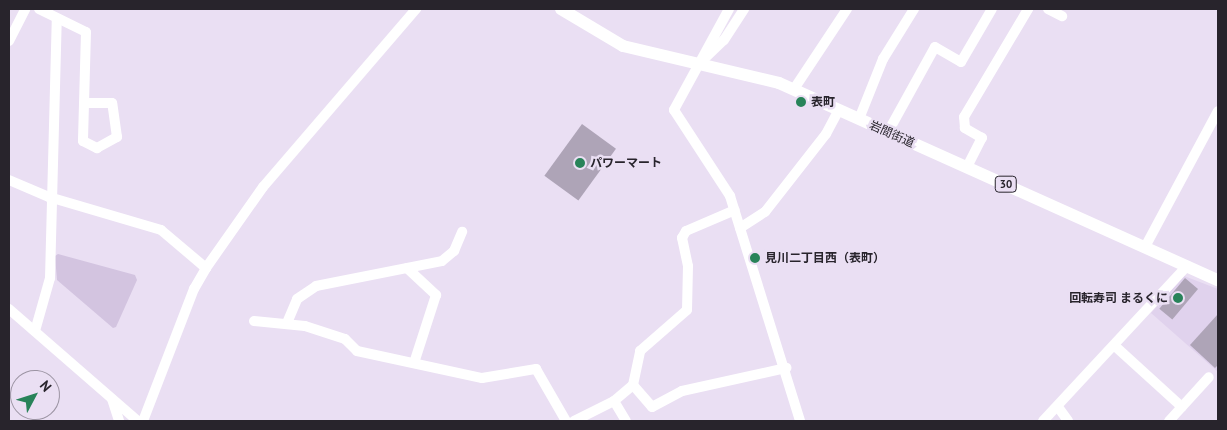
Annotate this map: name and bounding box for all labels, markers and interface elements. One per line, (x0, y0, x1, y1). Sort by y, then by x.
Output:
place label: 表町 (811, 95, 835, 109)
marker: 表町 (795, 96, 807, 108)
street label: 岩間街道 (867, 118, 917, 150)
place label: パワーマート (590, 156, 662, 170)
marker: パワーマート (574, 157, 586, 169)
road number: 30 (995, 175, 1017, 192)
place label: 見川二丁目西（表町） (765, 251, 885, 265)
marker: 見川二丁目西（表町） (749, 252, 761, 264)
place label: 回転寿司 まるくに (1069, 291, 1168, 305)
marker: 回転寿司 まるくに (1172, 292, 1184, 304)
north arrow (10, 370, 60, 420)
text: N (36, 377, 56, 395)

